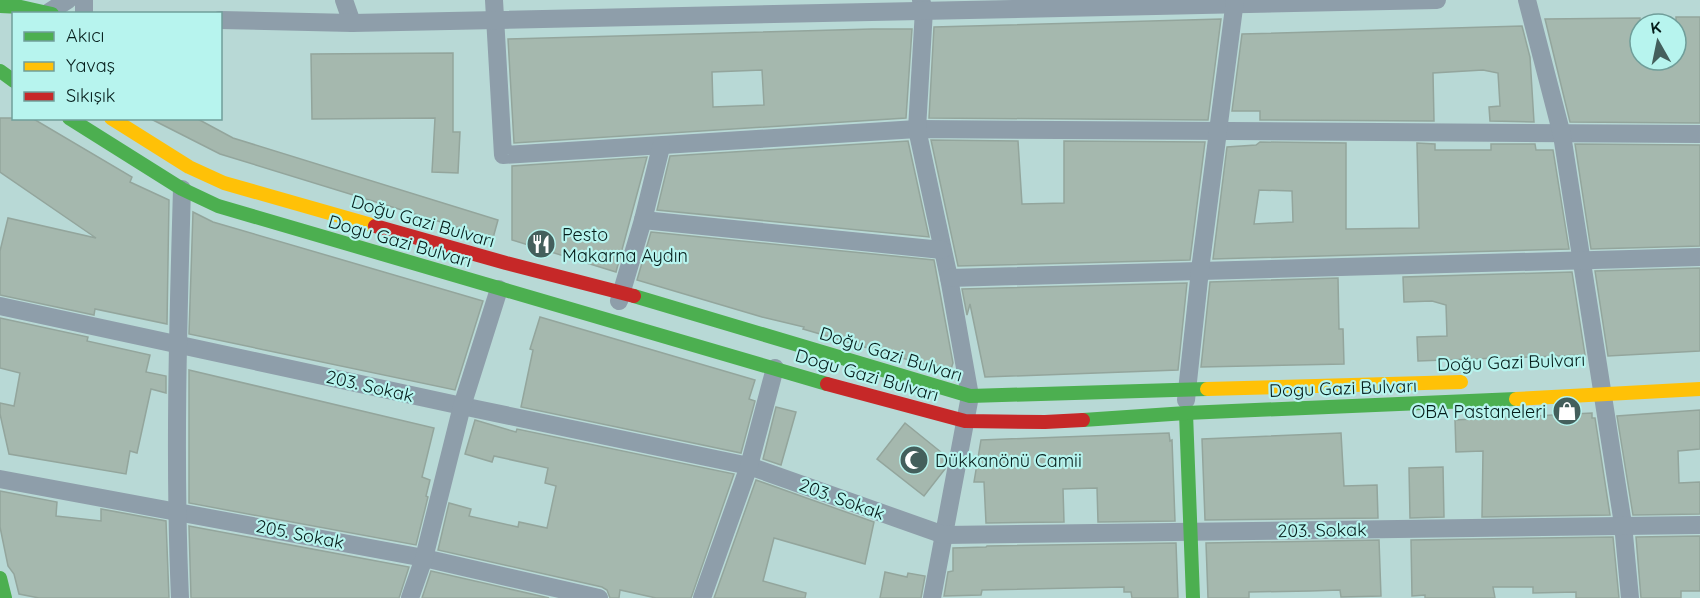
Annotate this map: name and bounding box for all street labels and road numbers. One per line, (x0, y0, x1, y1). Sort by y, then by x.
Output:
street label: Doğu Gazi Bulvarı (349, 190, 497, 252)
street label: Dogu Gazi Bulvarı (326, 210, 474, 272)
street label: Doğu Gazi Bulvarı (817, 321, 965, 387)
street label: Dogu Gazi Bulvarı (793, 344, 941, 406)
street label: Doğu Gazi Bulvarı (1437, 348, 1585, 376)
street label: 203. Sokak (324, 365, 416, 407)
street label: Dogu Gazi Bulvarı (1269, 374, 1417, 402)
street label: 203. Sokak (796, 473, 888, 525)
street label: 205. Sokak (254, 514, 346, 554)
street label: 203. Sokak (1277, 518, 1367, 542)

